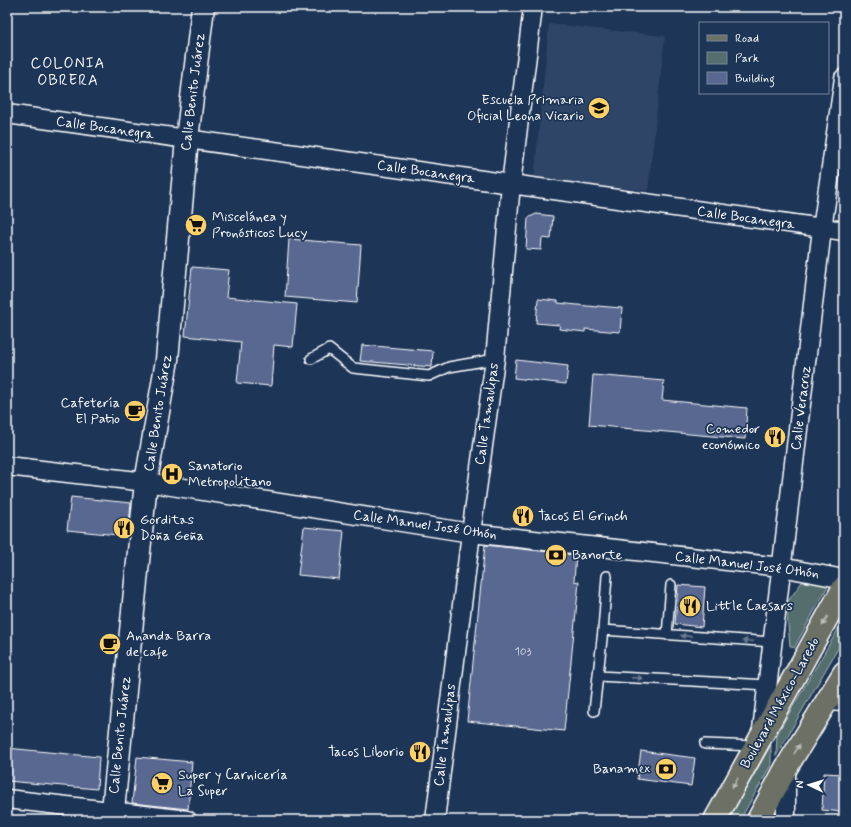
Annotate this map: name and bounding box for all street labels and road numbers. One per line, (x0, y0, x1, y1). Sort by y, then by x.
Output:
street label: Calle Benito Juárez (177, 32, 209, 152)
street label: Calle Bocanegra (55, 112, 156, 144)
street label: Calle Bocanegra (376, 156, 477, 188)
street label: Calle Bocanegra (696, 202, 797, 234)
street label: Calle Benito Juárez (140, 353, 176, 473)
street label: Calle Tamaulipas (471, 362, 503, 466)
street label: Calle Veracruz (787, 364, 815, 451)
street label: Calle Manuel José Othón (352, 506, 498, 544)
street label: Calle Manuel José Othón (674, 547, 820, 583)
street label: Boulevard México-Laredo (736, 634, 824, 772)
street label: Calle Benito Juárez (105, 675, 135, 795)
street label: Calle Tamaulipas (430, 683, 460, 787)

